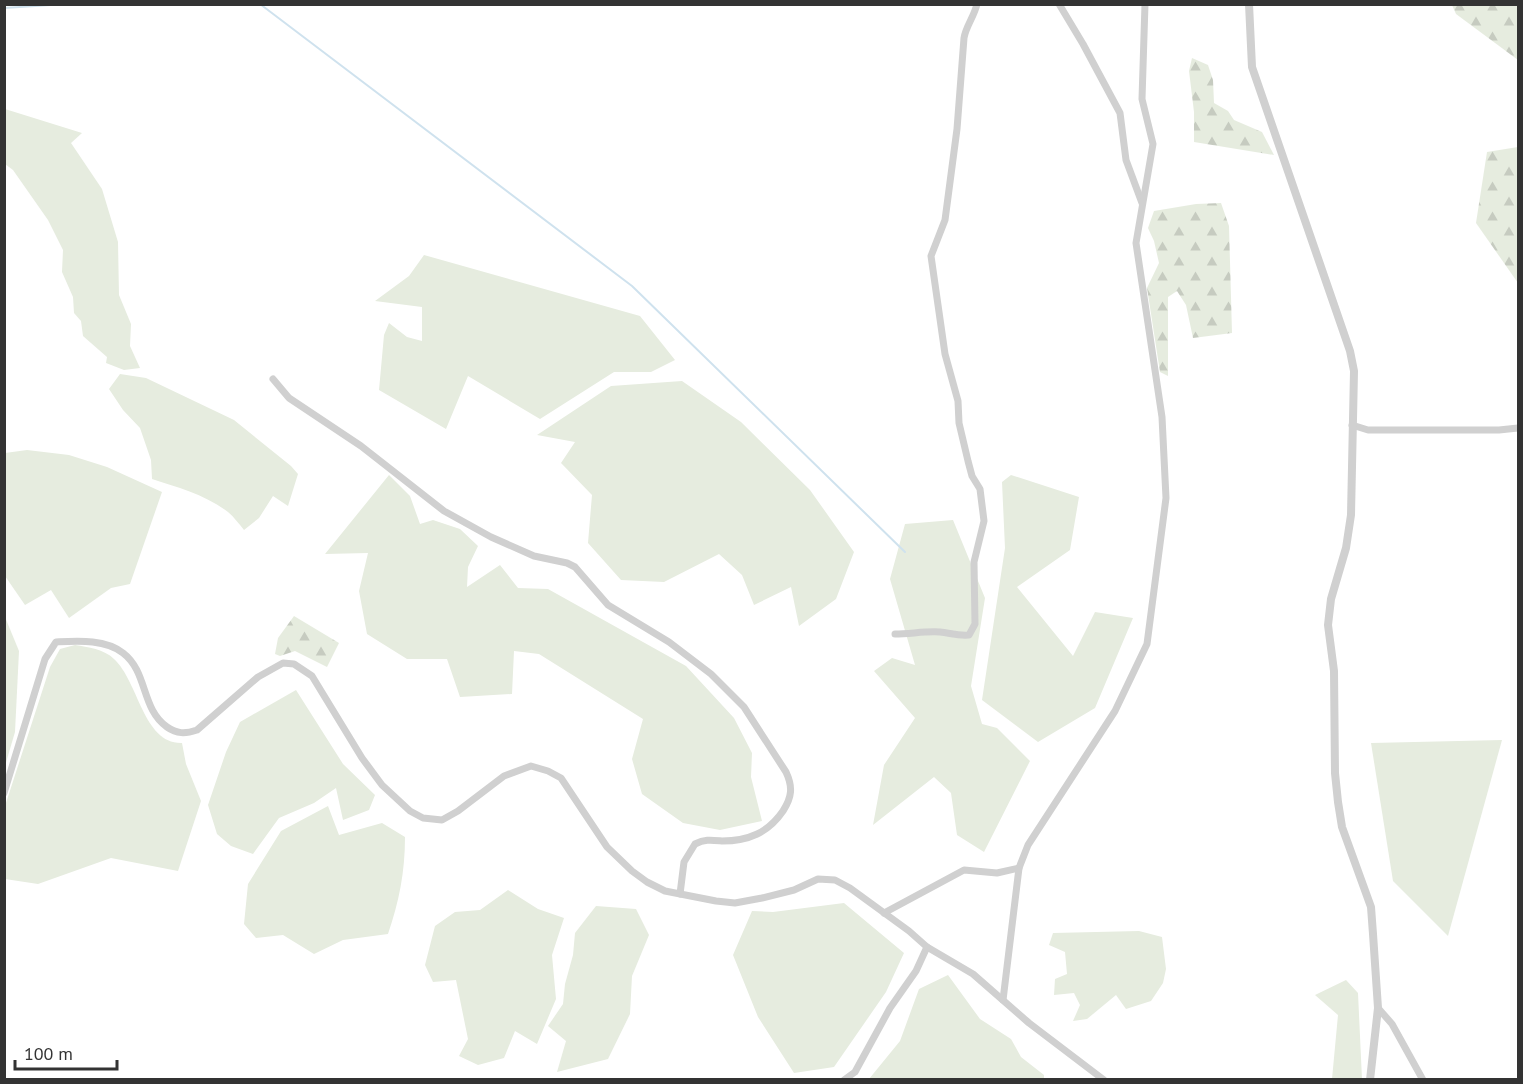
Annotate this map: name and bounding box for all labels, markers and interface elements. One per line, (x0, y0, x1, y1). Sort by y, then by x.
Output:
scale bar (15, 1033, 117, 1071)
text: 100 m (24, 1042, 73, 1065)

